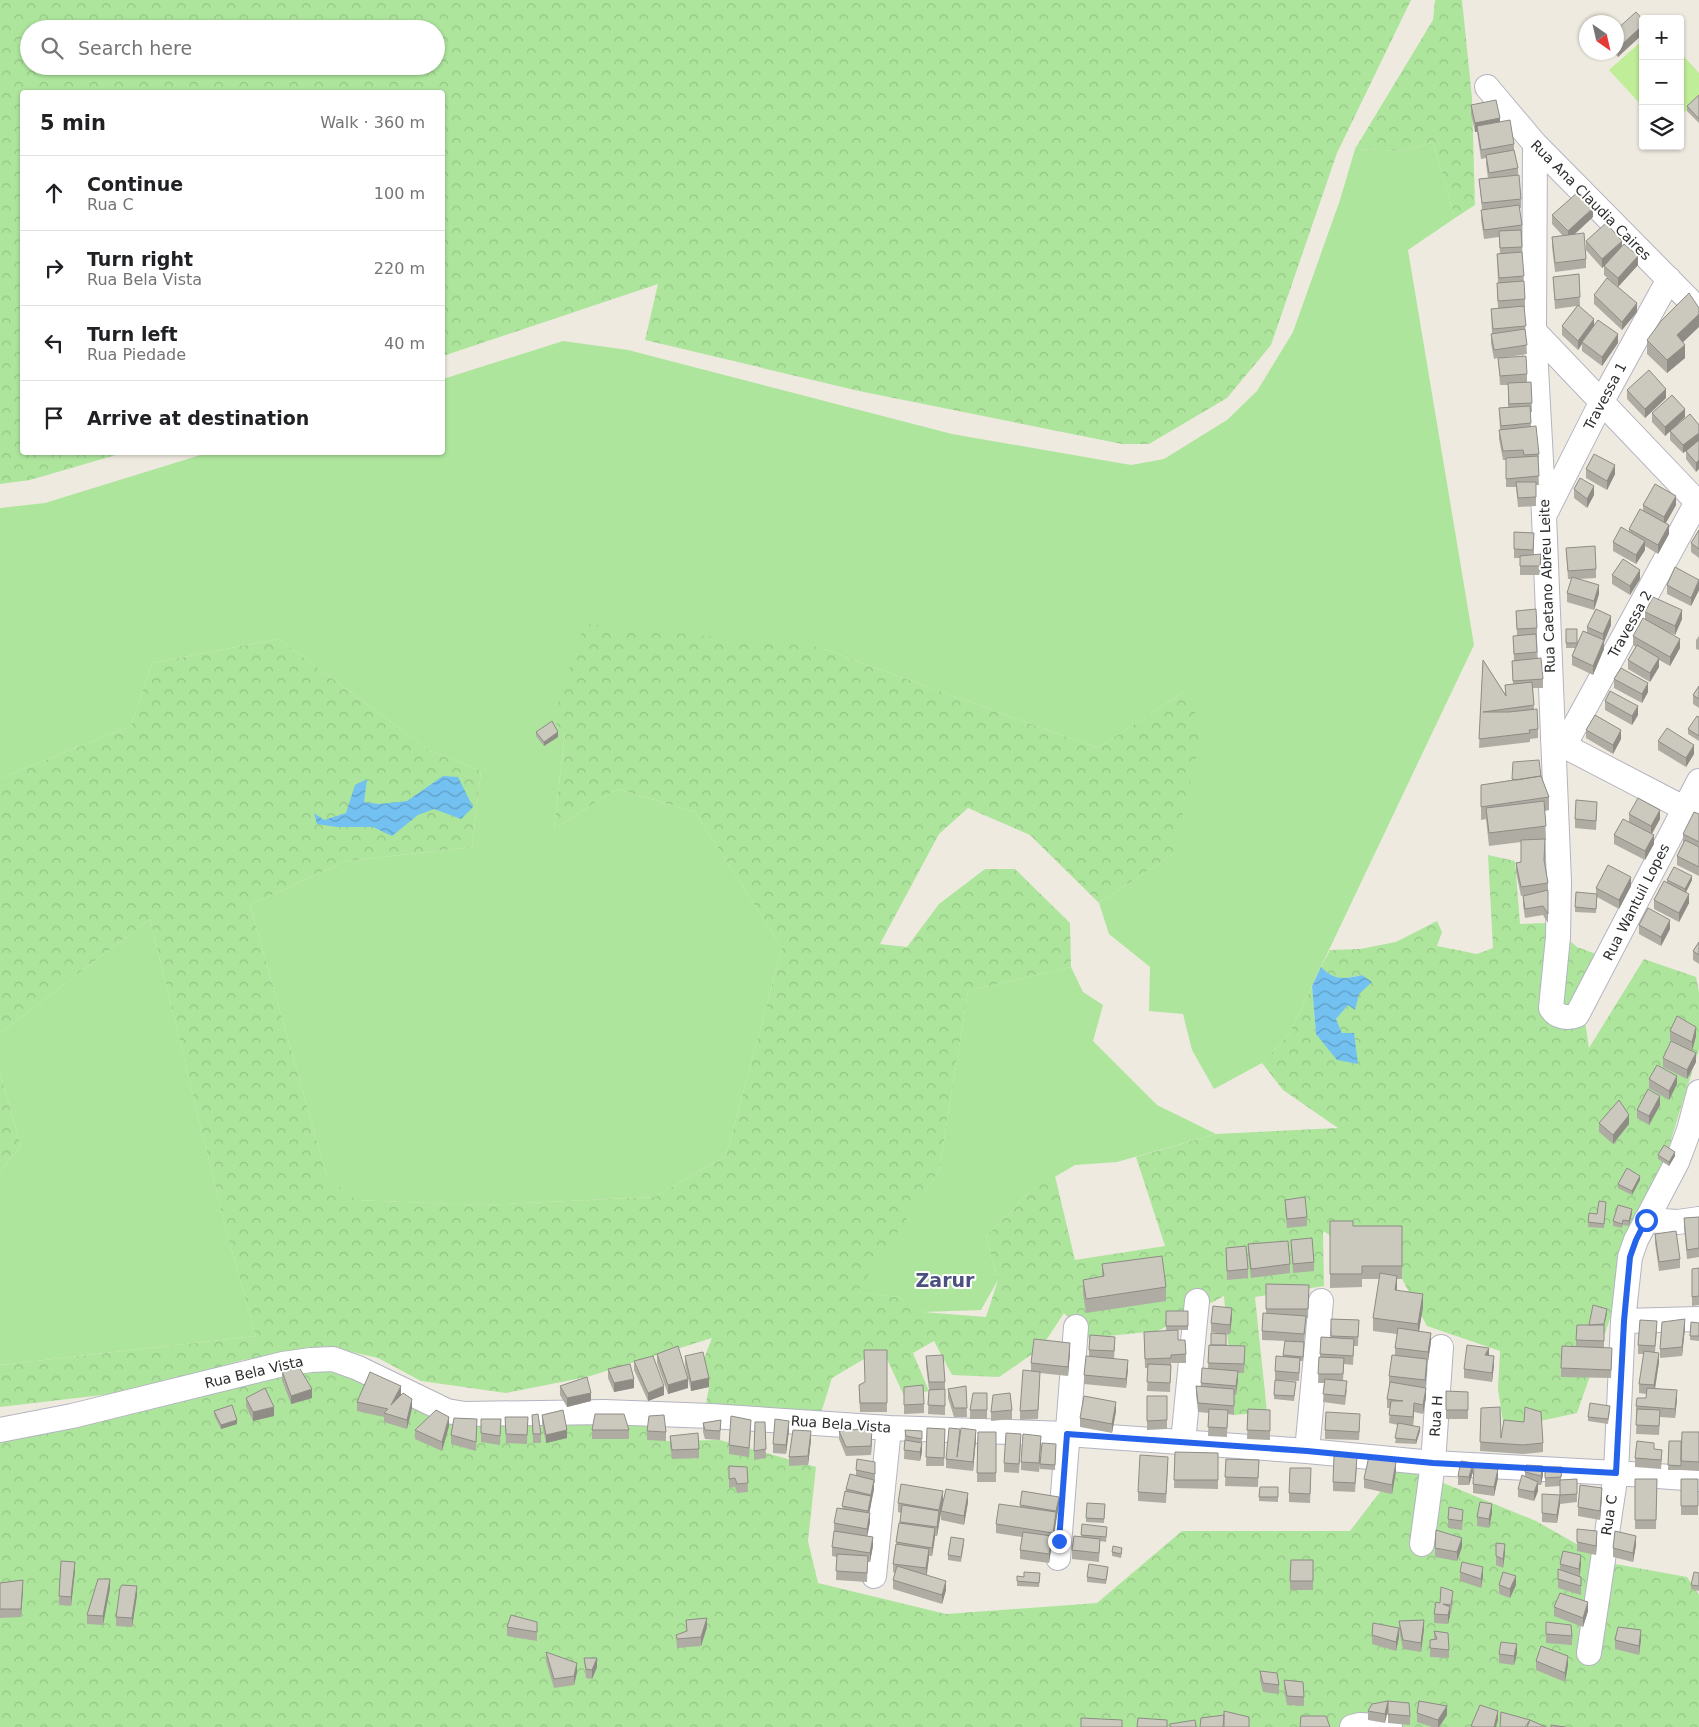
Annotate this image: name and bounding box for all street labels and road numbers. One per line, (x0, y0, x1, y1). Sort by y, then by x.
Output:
street label: Rua Ana Claudia Caires (1528, 137, 1654, 263)
street label: Travessa 1 (1580, 359, 1629, 433)
street label: Rua Caetano Abreu Leite (1536, 499, 1558, 673)
street label: Travessa 2 (1605, 588, 1655, 661)
street label: Rua Wantuil Lopes (1600, 841, 1672, 963)
street label: Rua Bela Vista (203, 1353, 305, 1391)
street label: Rua H (1427, 1395, 1445, 1437)
street label: Rua Bela Vista (790, 1413, 892, 1435)
street label: Rua C (1598, 1493, 1620, 1536)

